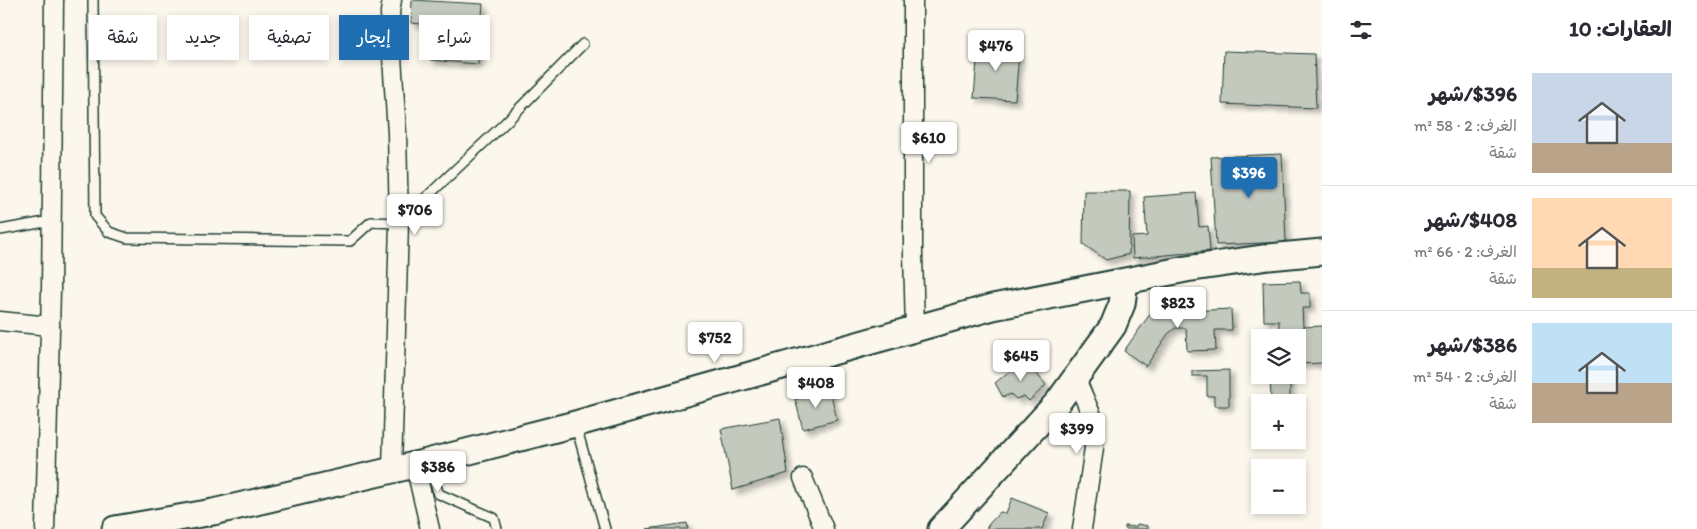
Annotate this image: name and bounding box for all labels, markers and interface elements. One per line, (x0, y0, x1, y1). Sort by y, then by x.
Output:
chip: شقة (89, 15, 157, 60)
chip: جديد (167, 15, 239, 60)
chip: تصفية (249, 15, 329, 60)
chip: إيجار (339, 15, 409, 60)
chip: شراء (419, 15, 490, 60)
icon: filters (1347, 16, 1375, 44)
text: العقارات: 10 (1569, 16, 1672, 41)
pin: $476 (966, 30, 1026, 72)
text: $476 (979, 36, 1013, 55)
text: $396/شهر (1429, 81, 1517, 106)
icon: home (1572, 93, 1632, 153)
text: الغرف: 2 · 58 m² (1414, 116, 1517, 135)
pin: $610 (899, 121, 959, 164)
text: $610 (912, 128, 946, 147)
text: شقة (1489, 143, 1517, 162)
pin: $396 (1219, 156, 1279, 199)
text: $396 (1232, 163, 1266, 182)
pin: $706 (385, 194, 445, 236)
text: $706 (398, 200, 432, 219)
text: $408/شهر (1426, 207, 1517, 232)
icon: home (1572, 218, 1632, 278)
text: الغرف: 2 · 66 m² (1414, 242, 1517, 261)
text: شقة (1489, 269, 1517, 288)
pin: $823 (1148, 286, 1208, 329)
text: $823 (1161, 293, 1195, 312)
pin: $752 (685, 322, 745, 364)
text: $752 (699, 328, 731, 347)
map controls (1251, 329, 1306, 514)
button: layers (1251, 329, 1306, 384)
text: $386/شهر (1429, 332, 1517, 357)
pin: $645 (991, 340, 1051, 382)
icon: home (1572, 343, 1632, 403)
text: $645 (1004, 346, 1038, 365)
pin: $408 (786, 366, 846, 409)
text: الغرف: 2 · 54 m² (1413, 367, 1517, 386)
text: $408 (798, 373, 834, 392)
button: + (1251, 394, 1306, 449)
text: شقة (1489, 394, 1517, 413)
pin: $399 (1047, 412, 1107, 455)
text: $399 (1060, 419, 1094, 438)
pin: $386 (408, 450, 468, 493)
text: $386 (421, 457, 455, 476)
button: − (1251, 459, 1306, 514)

